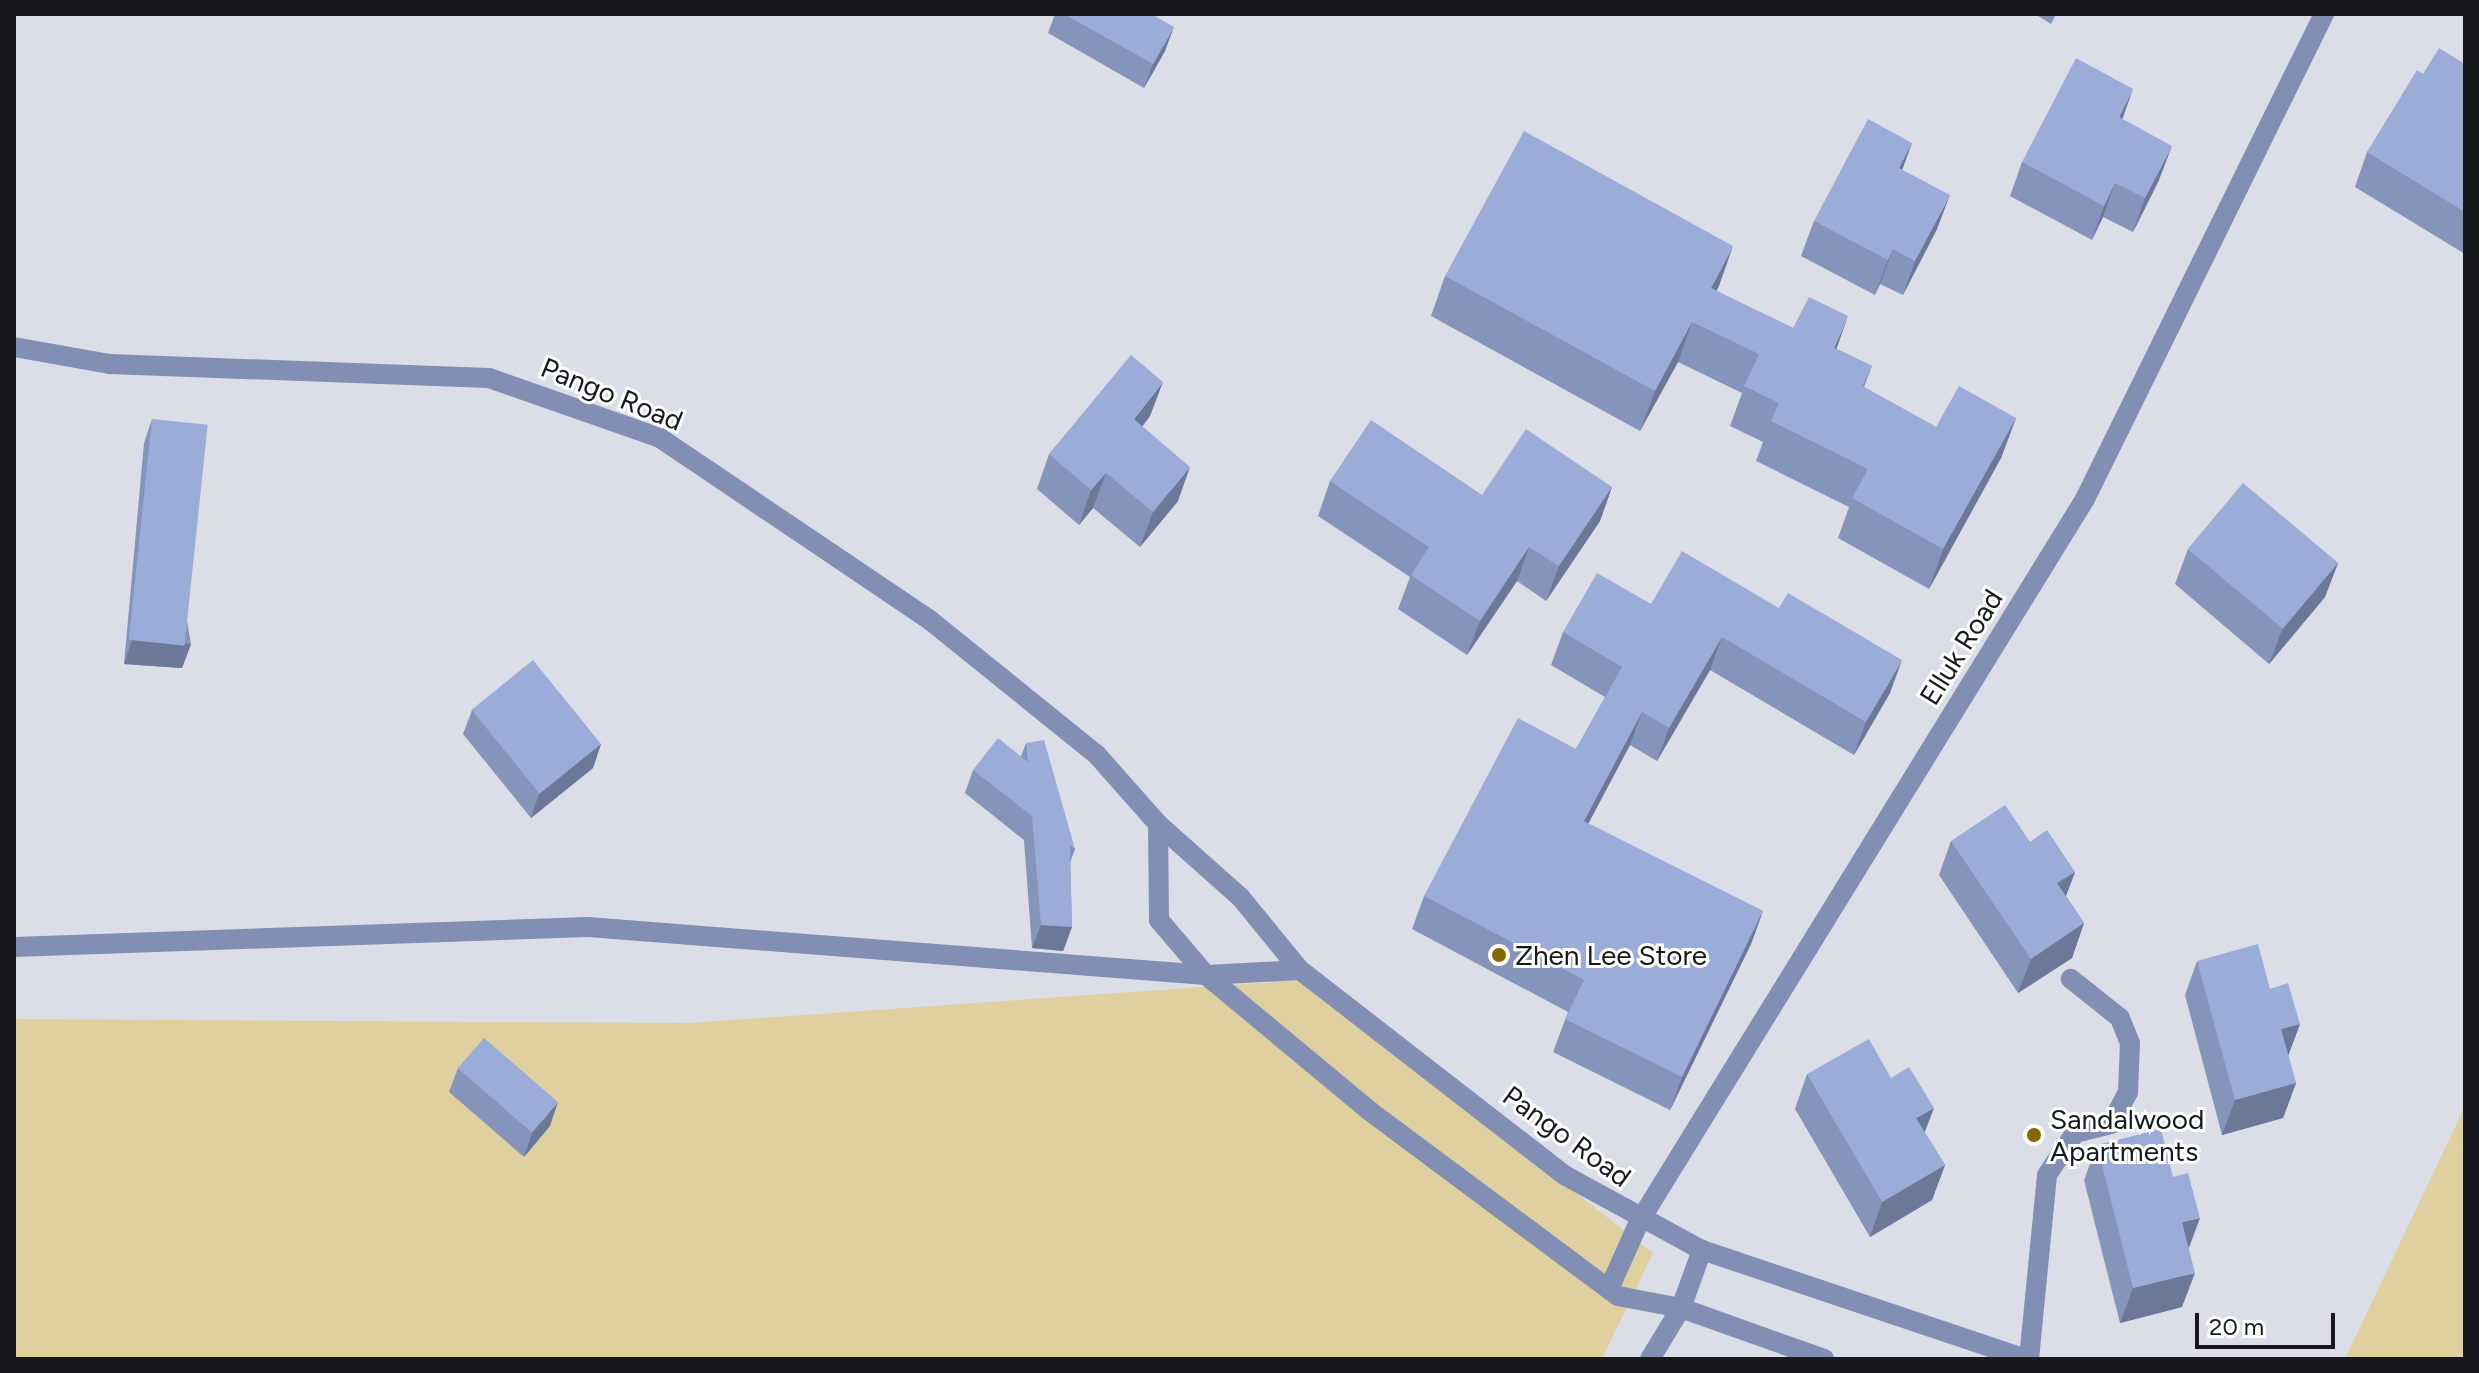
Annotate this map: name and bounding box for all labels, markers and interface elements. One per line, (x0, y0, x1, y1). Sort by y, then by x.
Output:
street label: Pango Road (536, 350, 688, 438)
street label: Elluk Road (1912, 583, 2010, 711)
place label: Zhen Lee Store (1515, 938, 1707, 972)
marker: Zhen Lee Store (1490, 946, 1508, 964)
street label: Pango Road (1496, 1078, 1638, 1194)
place label: Sandalwood Apartments (2050, 1102, 2204, 1168)
marker: Sandalwood Apartments (2025, 1126, 2043, 1144)
scale bar (2199, 1297, 2339, 1347)
text: 20 m (2209, 1312, 2264, 1341)

